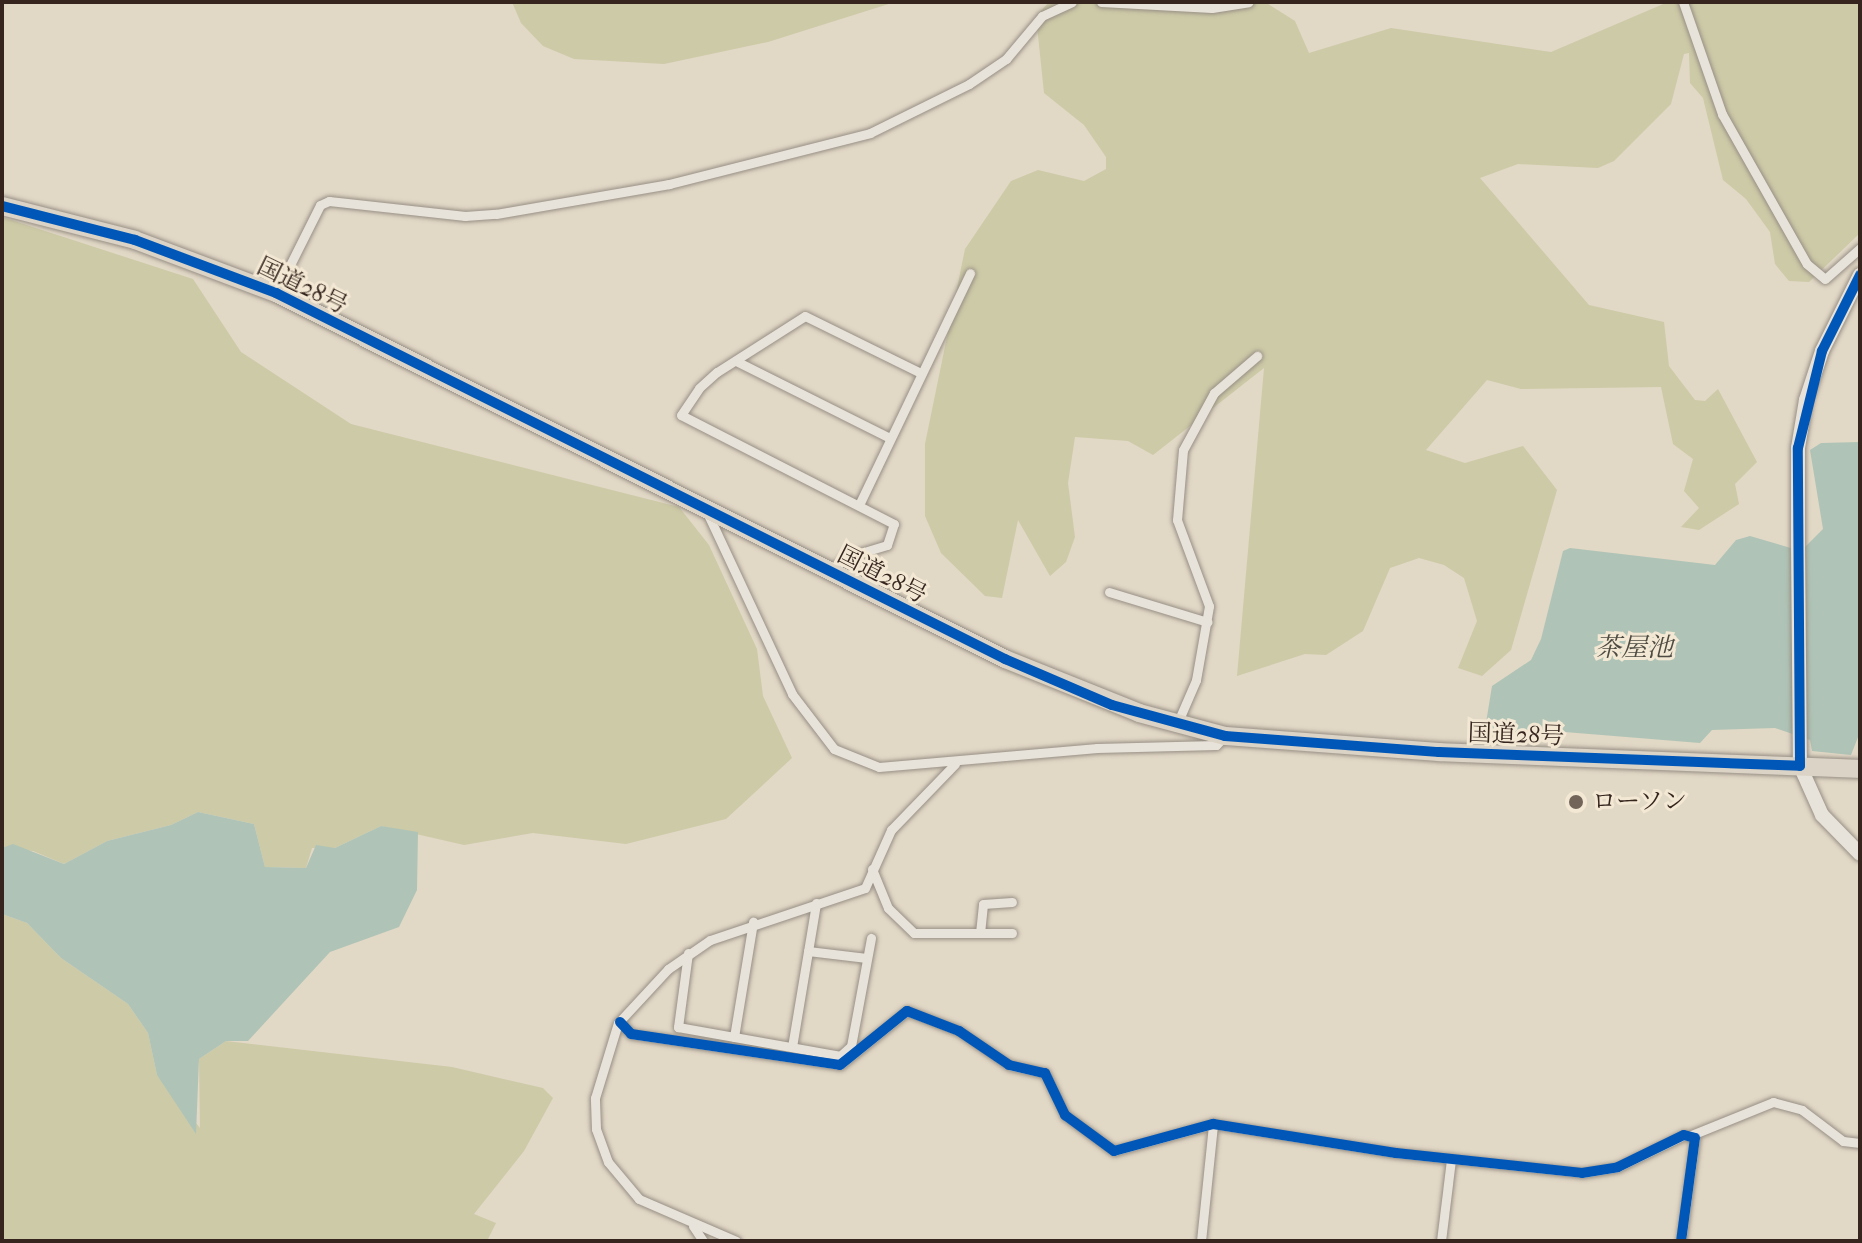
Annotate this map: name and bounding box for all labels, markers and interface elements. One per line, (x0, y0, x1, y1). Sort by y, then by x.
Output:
street label: 国道28号 (252, 252, 352, 320)
street label: 国道28号 (833, 540, 931, 610)
water label: 茶屋池 (1595, 632, 1673, 664)
street label: 国道28号 (1467, 719, 1565, 751)
place label: ローソン (1592, 788, 1688, 816)
marker: ローソン (1567, 793, 1585, 811)

